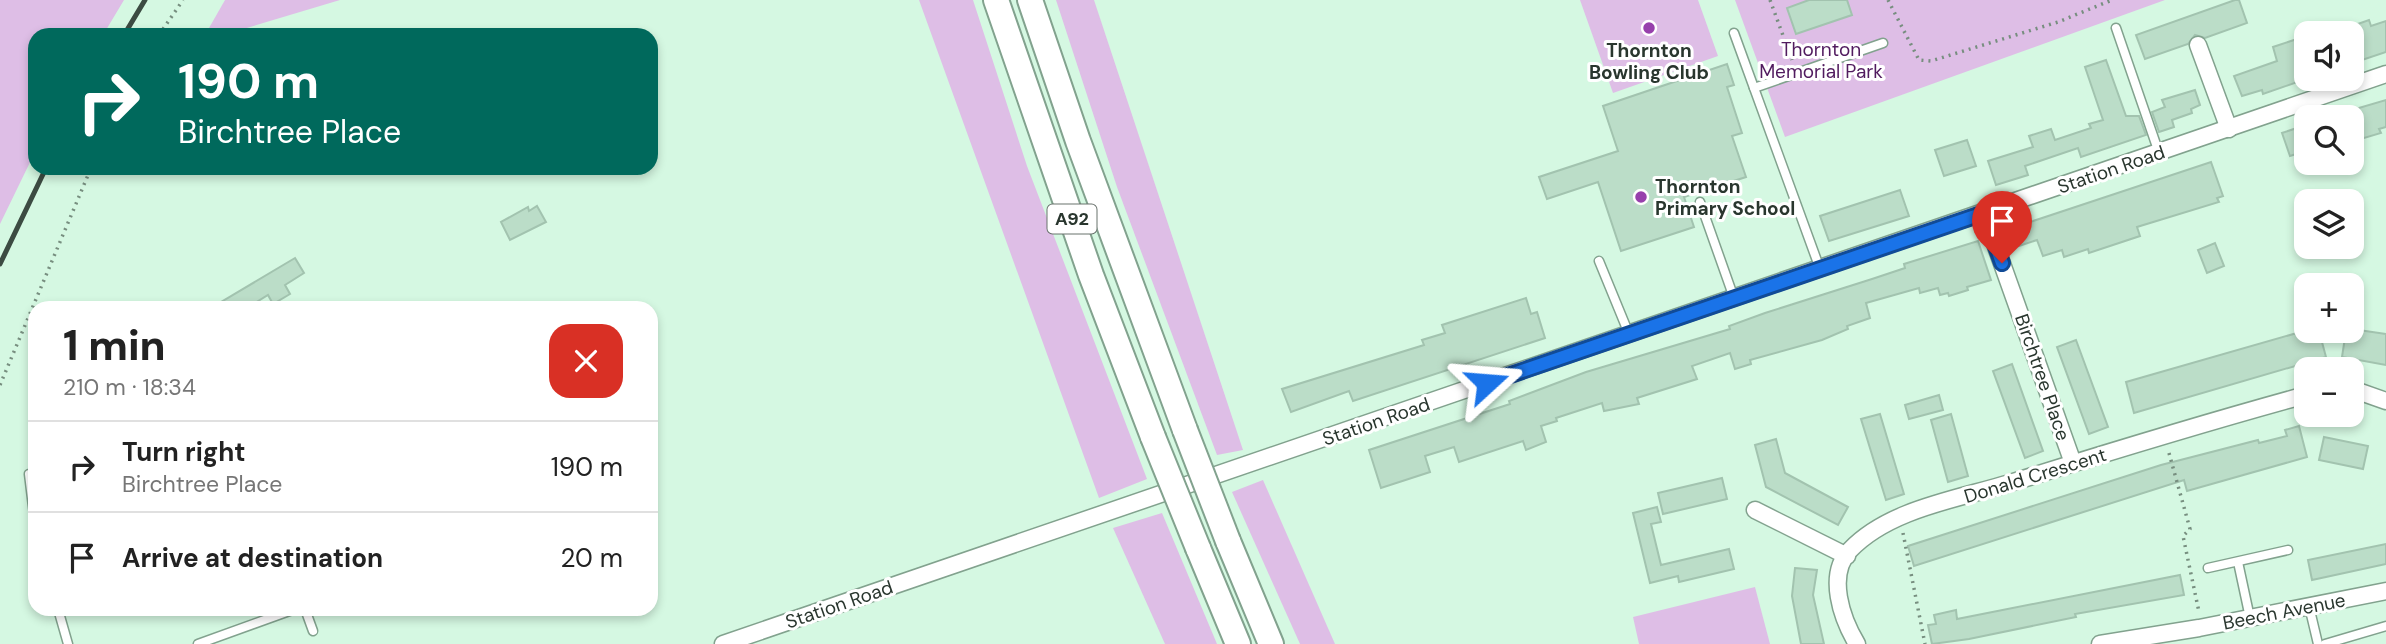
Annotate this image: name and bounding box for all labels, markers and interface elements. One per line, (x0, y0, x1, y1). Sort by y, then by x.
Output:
marker: Thornton Bowling Club (1641, 20, 1657, 36)
map controls (2294, 21, 2364, 427)
button: sound (2294, 21, 2364, 91)
park label: Thornton Memorial Park (1759, 37, 1883, 84)
place label: Thornton Bowling Club (1589, 38, 1709, 85)
text: 190 m (178, 49, 319, 113)
icon: right (63, 56, 154, 147)
button: search (2294, 105, 2364, 175)
text: Birchtree Place (178, 111, 401, 153)
street label: Station Road (2054, 139, 2168, 200)
place label: Thornton Primary School (1655, 174, 1795, 221)
marker: Thornton Primary School (1633, 189, 1649, 205)
button: layers (2294, 189, 2364, 259)
pin (1972, 191, 2032, 263)
icon: arrive (1983, 202, 2021, 240)
road number: A92 (1048, 204, 1096, 233)
button: + (2294, 273, 2364, 343)
street label: Birchtree Place (2009, 310, 2076, 444)
text: 1 min (63, 318, 166, 373)
button: close (549, 324, 623, 398)
position arrow (1450, 346, 1524, 420)
button: − (2294, 357, 2364, 427)
text: 210 m · 18:34 (63, 372, 196, 402)
street label: Station Road (1319, 391, 1433, 452)
text: Turn right (122, 435, 246, 469)
street label: Donald Crescent (1961, 442, 2109, 509)
icon: right (63, 448, 101, 486)
text: 190 m (551, 450, 623, 484)
text: Birchtree Place (122, 469, 282, 499)
icon: arrive (63, 539, 101, 577)
text: Arrive at destination (122, 541, 383, 575)
text: 20 m (560, 541, 623, 575)
street label: Station Road (782, 574, 896, 635)
street label: Beech Avenue (2221, 587, 2348, 636)

